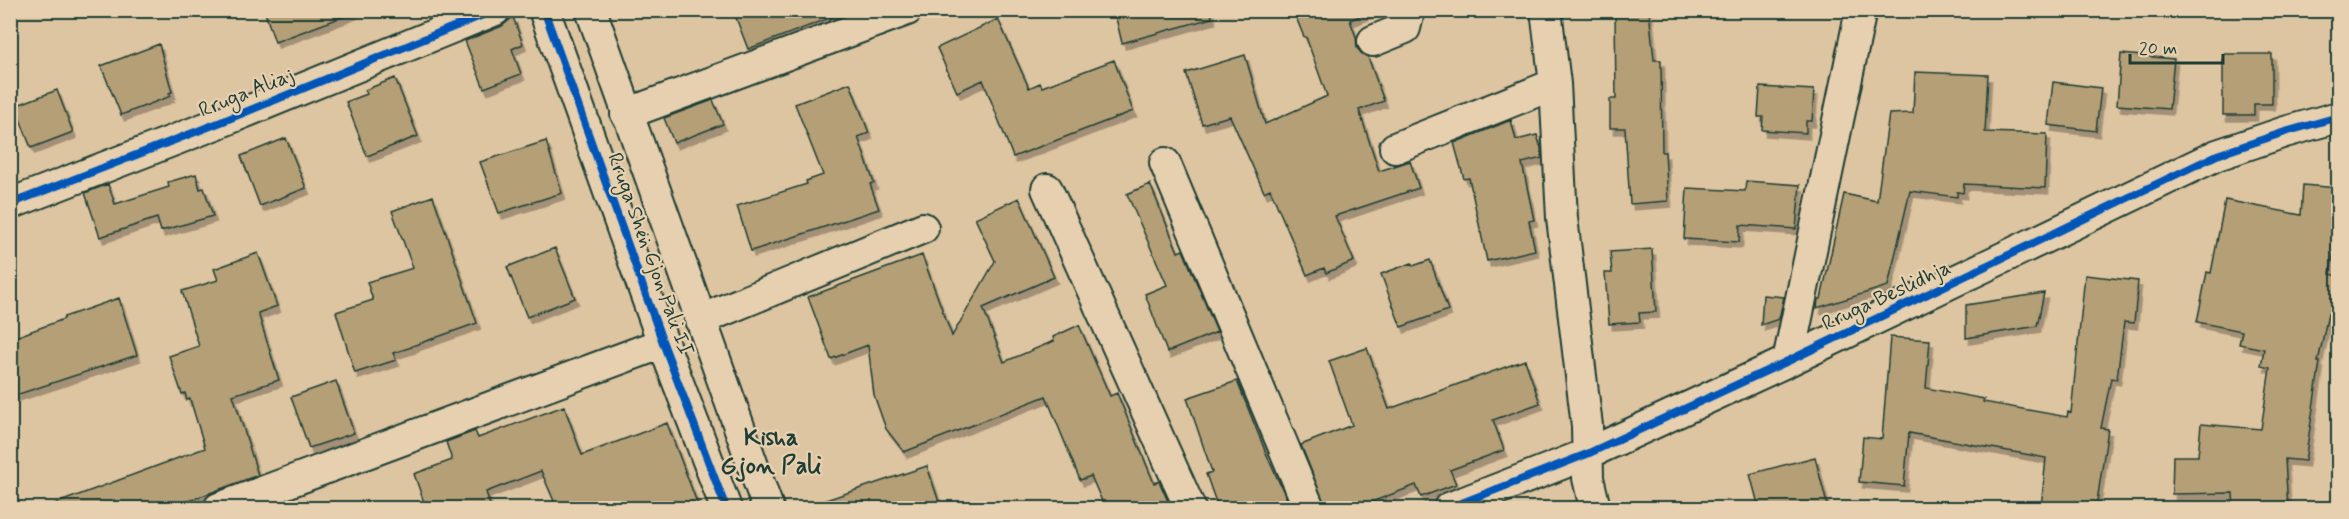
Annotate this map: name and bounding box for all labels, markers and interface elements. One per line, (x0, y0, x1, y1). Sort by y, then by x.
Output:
scale bar (2130, 27, 2223, 65)
text: 20 m (2139, 37, 2177, 61)
street label: Rruga Aliaj (194, 61, 299, 126)
street label: Rruga Shën Gjon Pali II (599, 149, 700, 360)
street label: Rruga Beslidhja (1817, 254, 1956, 339)
district label: Kisha Gjon Pali (721, 423, 821, 482)

